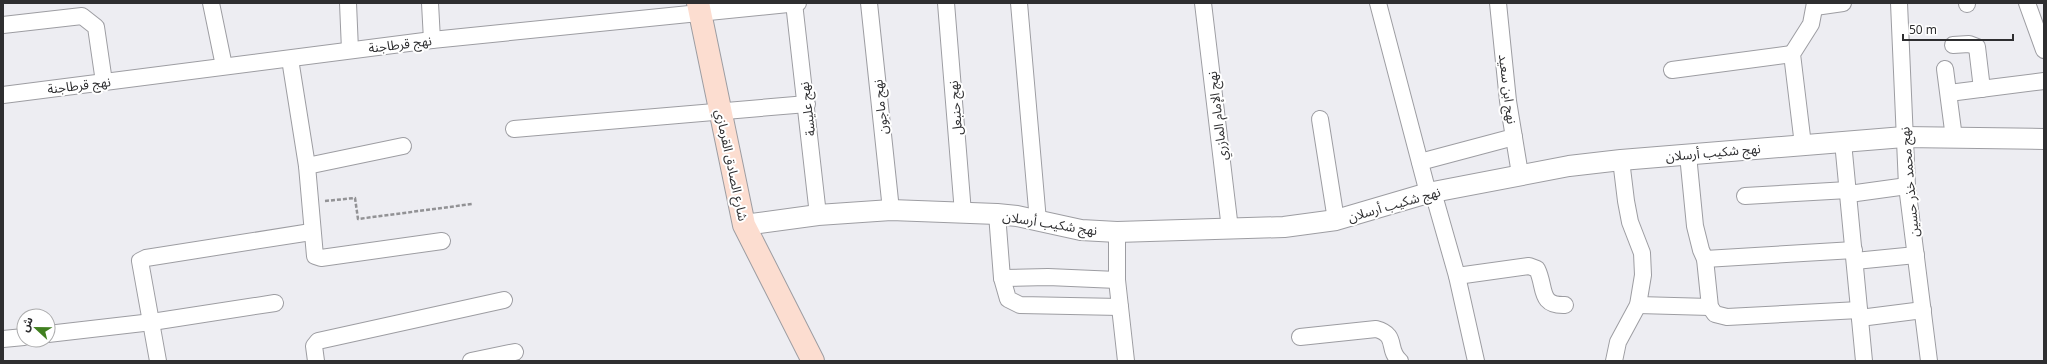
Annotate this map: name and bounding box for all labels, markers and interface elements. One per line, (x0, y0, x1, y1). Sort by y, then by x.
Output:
scale bar (1903, 16, 2013, 42)
text: 50 m (1909, 18, 1937, 43)
street label: نهج قرطاجنة (367, 27, 433, 63)
street label: نهج ابن سعيد (1489, 53, 1525, 126)
street label: نهج قرطاجنة (46, 68, 112, 104)
street label: نهج الإمام المازري (1199, 69, 1237, 162)
street label: نهج ماجون (864, 78, 898, 136)
street label: نهج حنبعل (940, 79, 972, 136)
street label: نهج عليسة (791, 80, 825, 138)
street label: شارع الصادق القرمازي (706, 107, 757, 224)
street label: نهج محمد خذر حسين (1891, 126, 1929, 238)
street label: نهج شكيب أرسلان (1664, 135, 1762, 171)
street label: نهج شكيب أرسلان (1345, 178, 1444, 232)
street label: نهج شكيب أرسلان (1001, 203, 1099, 245)
north arrow (16, 308, 56, 348)
text: ش (14, 313, 41, 336)

